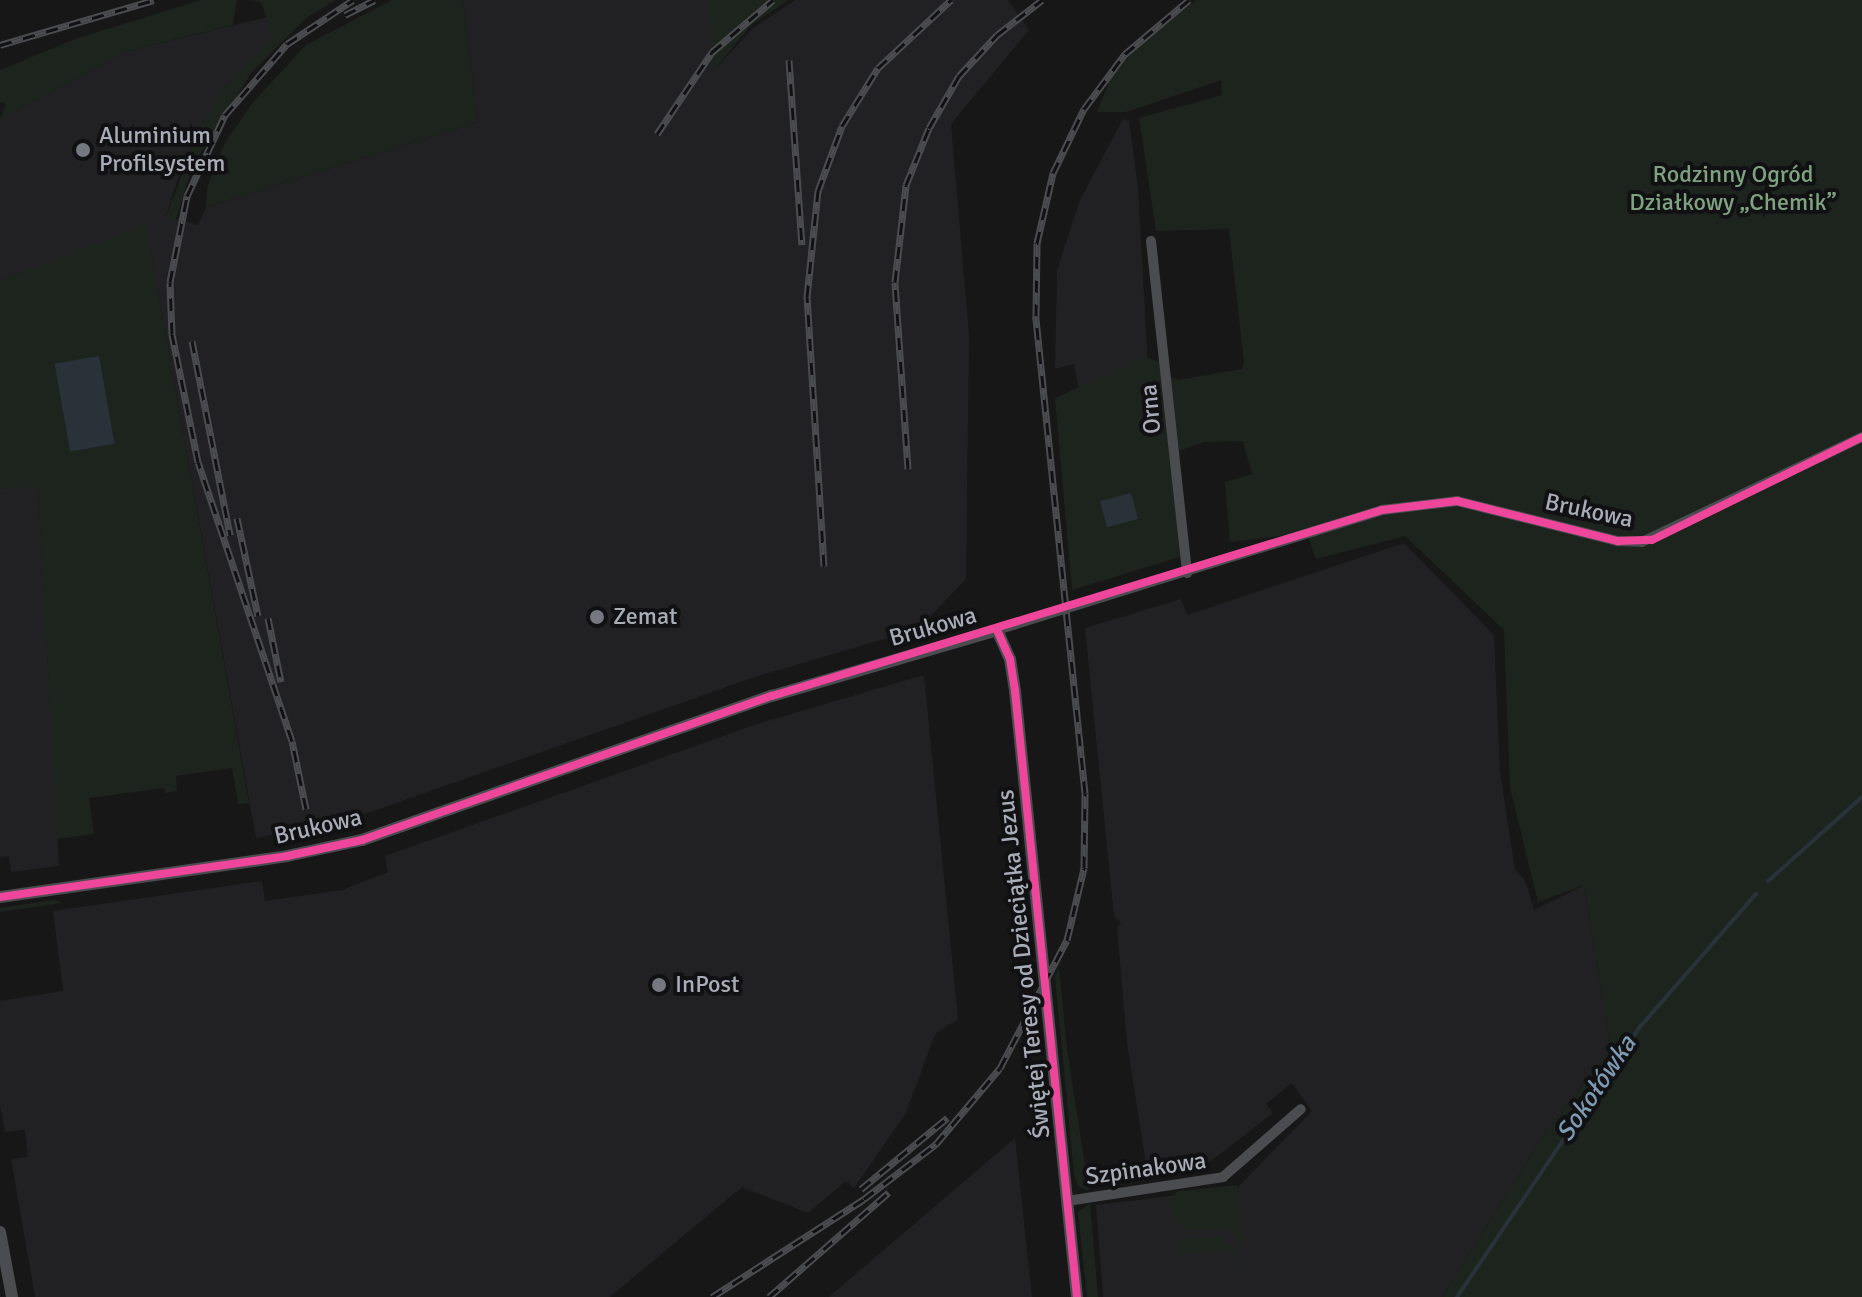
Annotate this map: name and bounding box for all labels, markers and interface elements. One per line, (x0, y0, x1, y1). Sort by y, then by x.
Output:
place label: Aluminium Profilsystem (99, 122, 225, 178)
marker: Aluminium Profilsystem (74, 141, 92, 159)
park label: Rodzinny Ogród Działkowy „Chemik” (1629, 161, 1837, 217)
street label: Orna (1134, 383, 1168, 435)
street label: Brukowa (1542, 488, 1636, 534)
street label: Brukowa (886, 601, 980, 653)
place label: Zemat (613, 603, 677, 631)
marker: Zemat (588, 608, 606, 626)
street label: Świętej Teresy od Dzieciątka Jezus (991, 788, 1057, 1140)
street label: Brukowa (271, 803, 365, 851)
place label: InPost (675, 971, 739, 999)
marker: InPost (650, 976, 668, 994)
water label: Sokołówka (1550, 1030, 1644, 1148)
street label: Szpinakowa (1084, 1146, 1208, 1192)

